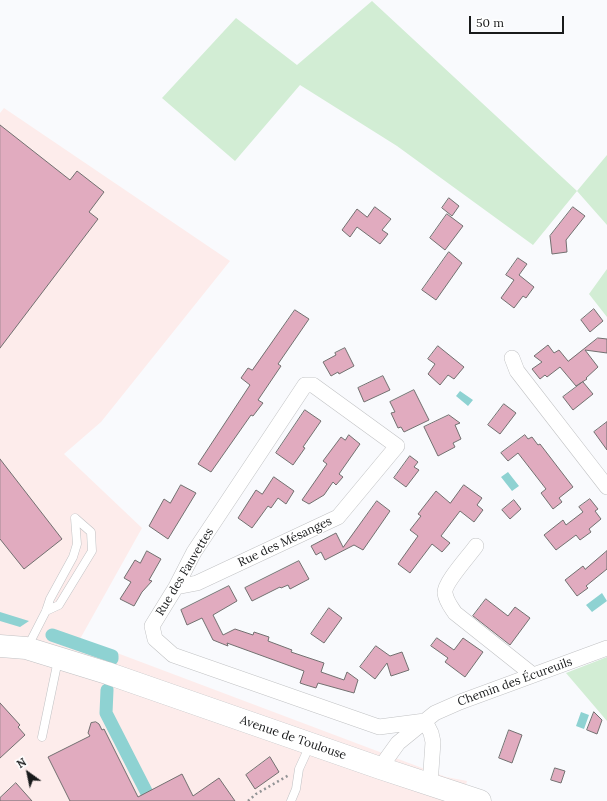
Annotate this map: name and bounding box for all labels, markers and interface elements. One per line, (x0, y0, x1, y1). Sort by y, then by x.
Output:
scale bar (471, 8, 566, 34)
text: 50 m (476, 15, 504, 30)
street label: Rue des Mésanges (236, 514, 334, 570)
street label: Rue des Fauvettes (153, 525, 217, 619)
street label: Chemin des Écureuils (456, 655, 574, 709)
street label: Avenue de Toulouse (238, 713, 348, 763)
north arrow (8, 753, 48, 793)
text: N (14, 755, 29, 771)

